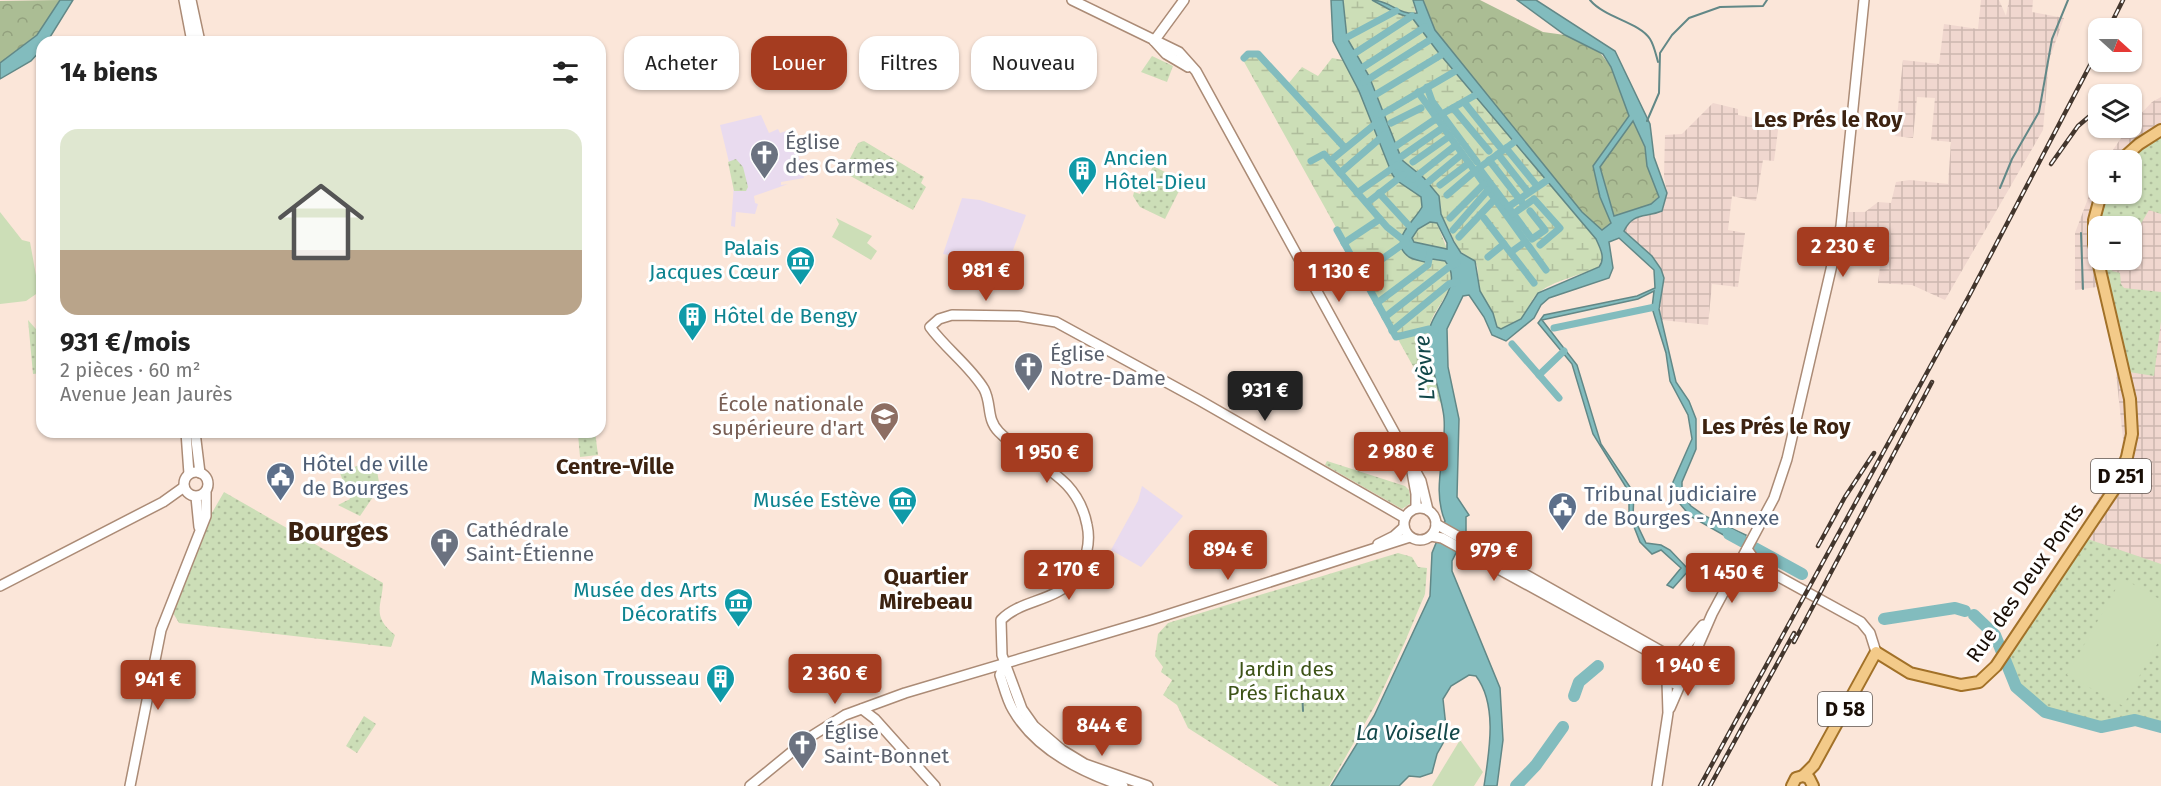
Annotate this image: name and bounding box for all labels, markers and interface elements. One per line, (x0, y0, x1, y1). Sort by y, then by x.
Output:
north arrow (2088, 18, 2142, 72)
map controls (2088, 18, 2142, 270)
chip: Acheter (624, 36, 739, 90)
chip: Louer (751, 36, 847, 90)
chip: Filtres (859, 36, 959, 90)
chip: Nouveau (971, 36, 1097, 90)
icon: filters (549, 56, 582, 89)
text: 14 biens (60, 57, 158, 88)
button: layers (2088, 84, 2142, 138)
district label: Les Prés le Roy (1754, 106, 1903, 133)
place label: Église des Carmes (785, 129, 895, 179)
church icon: Église des Carmes (748, 138, 780, 180)
place label: Ancien Hôtel-Dieu (1104, 145, 1207, 195)
button: + (2088, 150, 2142, 204)
building icon: Ancien Hôtel-Dieu (1067, 154, 1099, 196)
icon: home (267, 168, 375, 276)
button: − (2088, 216, 2142, 270)
pin: 2 230 € (1788, 227, 1898, 278)
text: 2 230 € (1811, 234, 1875, 258)
place label: Palais Jacques Cœur (649, 235, 779, 285)
museum icon: Palais Jacques Cœur (784, 244, 816, 286)
pin: 981 € (944, 251, 1028, 302)
pin: 1 130 € (1284, 252, 1394, 303)
text: 981 € (962, 258, 1010, 282)
text: 1 130 € (1308, 259, 1370, 283)
building icon: Hôtel de Bengy (676, 300, 708, 342)
place label: Hôtel de Bengy (713, 303, 858, 329)
text: 931 €/mois (60, 327, 190, 358)
water label: L'Yèvre (1408, 334, 1441, 402)
place label: Église Notre-Dame (1050, 341, 1166, 391)
church icon: Église Notre-Dame (1013, 350, 1045, 392)
text: 2 pièces · 60 m² (60, 358, 201, 382)
pin: 931 € (1223, 371, 1307, 422)
text: 931 € (1242, 378, 1288, 402)
text: Avenue Jean Jaurès (60, 382, 232, 406)
place label: École nationale supérieure d'art (712, 391, 864, 441)
school or university icon: École nationale supérieure d'art (869, 400, 901, 442)
district label: Les Prés le Roy (1702, 413, 1851, 440)
pin: 2 980 € (1346, 432, 1456, 483)
pin: 1 950 € (992, 433, 1102, 484)
text: 2 980 € (1368, 439, 1434, 463)
text: 1 950 € (1015, 440, 1079, 464)
place label: Hôtel de ville de Bourges (302, 451, 428, 501)
district label: Centre-Ville (556, 453, 674, 480)
road number: D 251 (2091, 459, 2151, 493)
public building icon: Hôtel de ville de Bourges (265, 460, 297, 502)
place label: Tribunal judiciaire de Bourges - Annexe (1584, 481, 1779, 531)
museum icon: Musée Estève (886, 484, 918, 526)
place label: Musée Estève (753, 487, 881, 513)
public building icon: Tribunal judiciaire de Bourges - Annexe (1547, 490, 1579, 532)
street label: Rue des Deux Ponts (1960, 498, 2090, 667)
district label: Bourges (288, 516, 388, 548)
place label: Cathédrale Saint-Étienne (466, 517, 594, 567)
church icon: Cathédrale Saint-Étienne (429, 526, 461, 568)
pin: 894 € (1186, 530, 1270, 581)
pin: 979 € (1452, 531, 1536, 582)
text: 894 € (1203, 537, 1253, 561)
text: 979 € (1470, 538, 1518, 562)
pin: 2 170 € (1014, 550, 1124, 601)
pin: 1 450 € (1677, 553, 1787, 604)
text: 2 170 € (1038, 557, 1100, 581)
text: 1 450 € (1700, 560, 1764, 584)
district label: Quartier Mirebeau (879, 563, 973, 615)
place label: Musée des Arts Décoratifs (573, 577, 717, 627)
museum icon: Musée des Arts Décoratifs (722, 586, 754, 628)
pin: 1 940 € (1633, 646, 1743, 697)
text: 1 940 € (1656, 653, 1720, 677)
pin: 2 360 € (780, 654, 890, 705)
park label: Jardin des Prés Fichaux (1227, 656, 1346, 706)
pin: 941 € (116, 660, 200, 711)
text: 2 360 € (802, 661, 868, 685)
building icon: Maison Trousseau (705, 662, 737, 704)
place label: Maison Trousseau (530, 665, 700, 691)
text: 941 € (135, 667, 181, 691)
road number: D 58 (1818, 692, 1872, 726)
pin: 844 € (1060, 706, 1144, 757)
text: 844 € (1077, 713, 1127, 737)
place label: Église Saint-Bonnet (824, 719, 949, 769)
water label: La Voiselle (1356, 719, 1460, 746)
church icon: Église Saint-Bonnet (787, 728, 819, 770)

